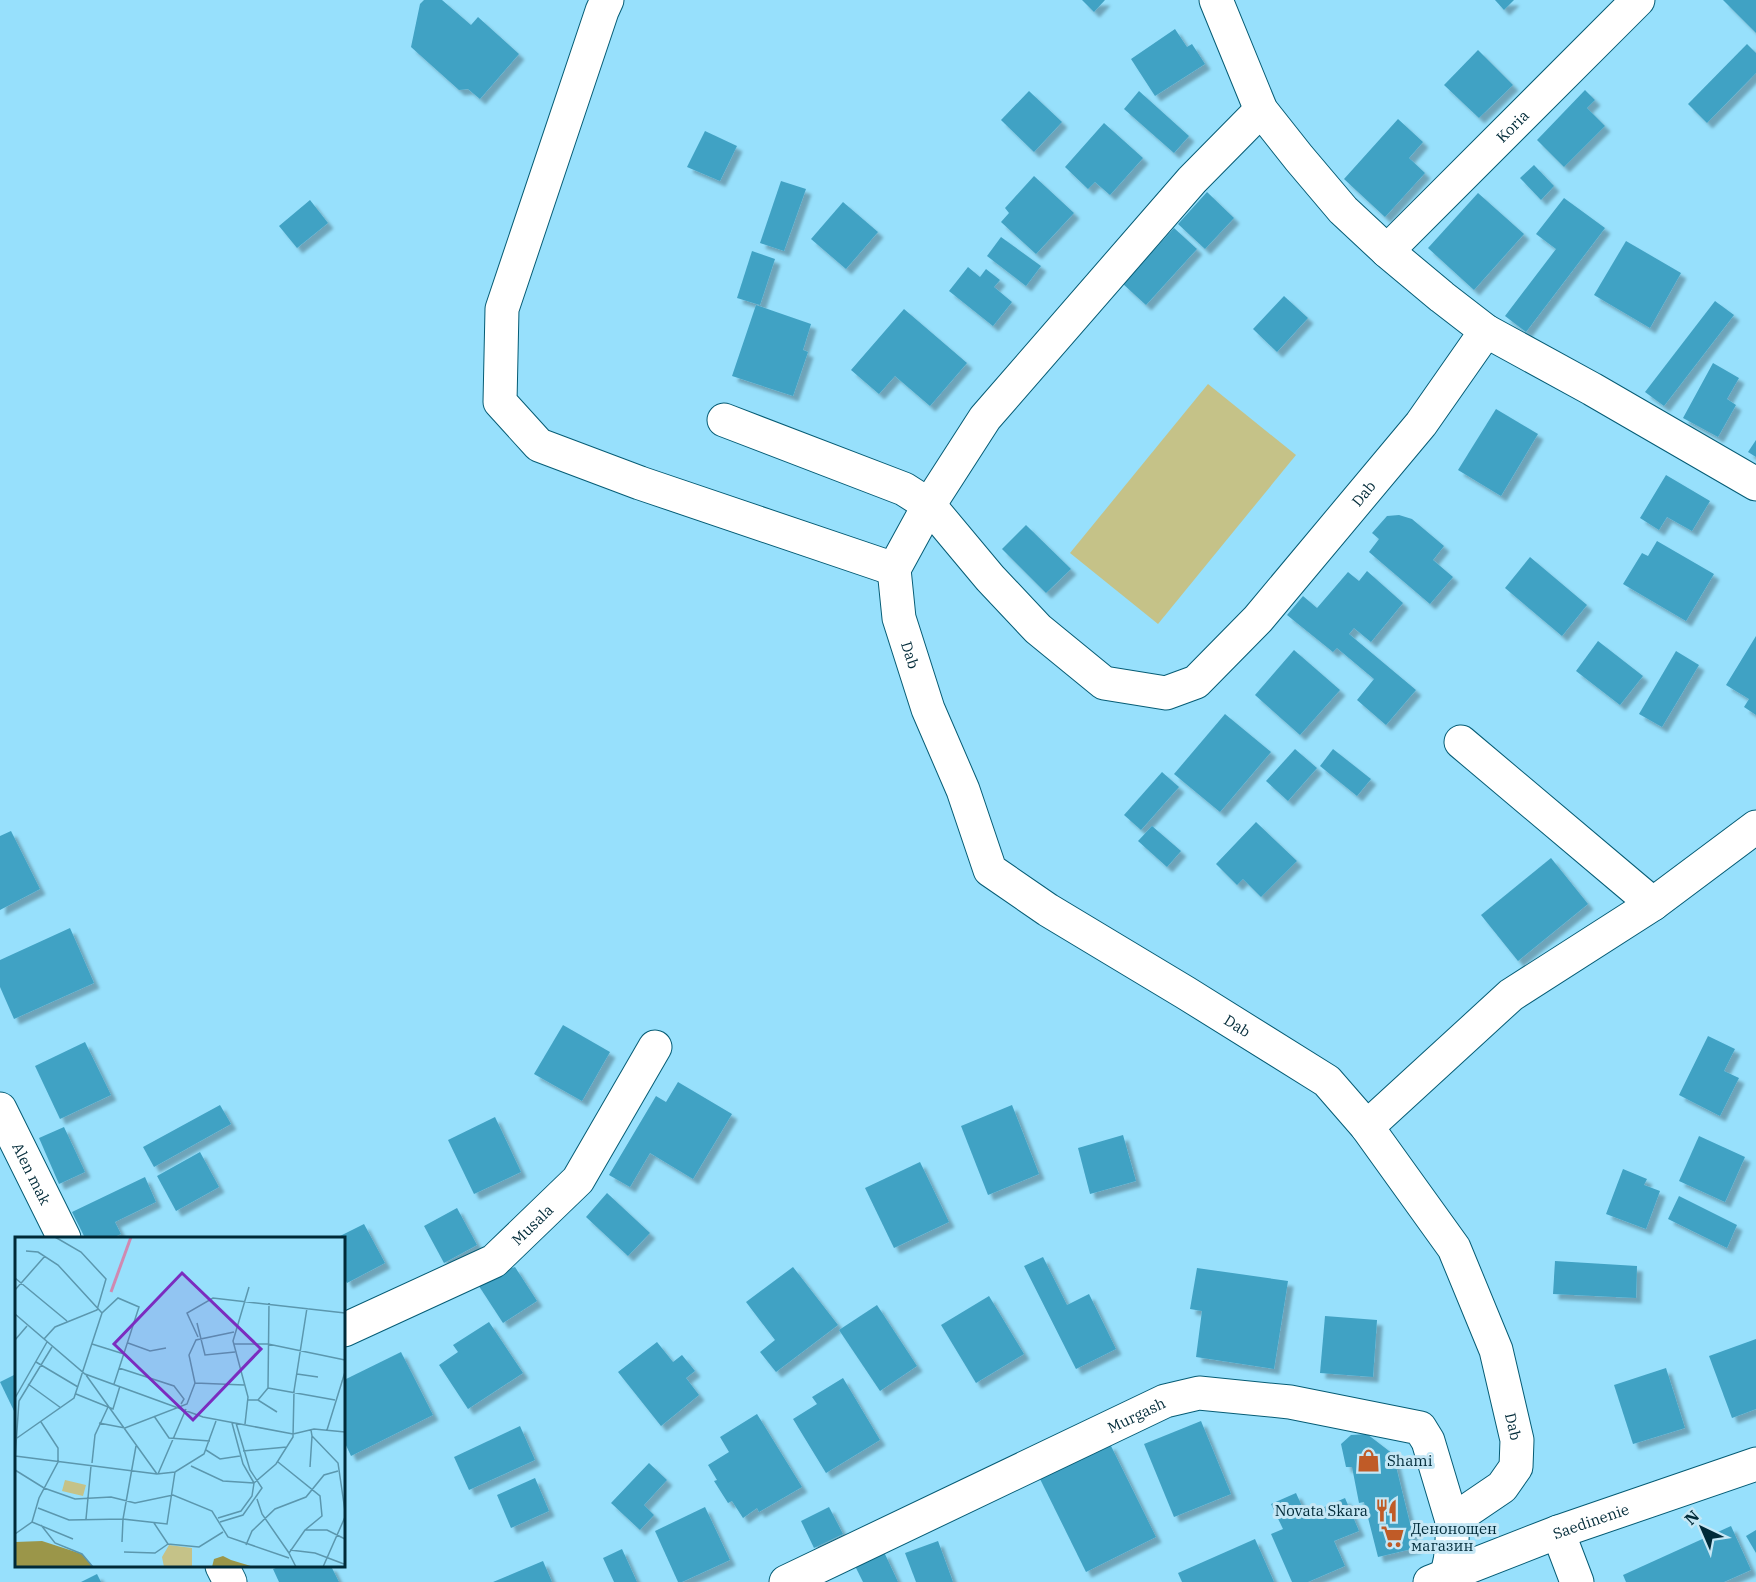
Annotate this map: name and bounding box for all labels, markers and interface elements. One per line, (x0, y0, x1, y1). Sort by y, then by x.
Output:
street label: Koria (1492, 106, 1532, 146)
street label: Dab (1347, 477, 1379, 510)
street label: Dab (897, 639, 924, 671)
street label: Dab (1221, 1010, 1254, 1041)
street label: Alen mak (9, 1139, 56, 1208)
street label: Musala (507, 1200, 557, 1249)
inset map (15, 1237, 345, 1567)
street label: Murgash (1104, 1393, 1168, 1437)
street label: Dab (1501, 1411, 1526, 1442)
shop icon: Shami (1356, 1447, 1382, 1473)
place label: Shami (1387, 1451, 1433, 1470)
restaurant icon: Novata Skara (1373, 1497, 1399, 1523)
north arrow (1672, 1498, 1732, 1558)
street label: Saedinenie (1550, 1499, 1631, 1543)
place label: Novata Skara (1275, 1501, 1368, 1520)
text: N (1680, 1506, 1703, 1529)
place label: Денонощен магазин (1411, 1519, 1497, 1555)
supermarket icon: Денонощен магазин (1380, 1524, 1406, 1550)

